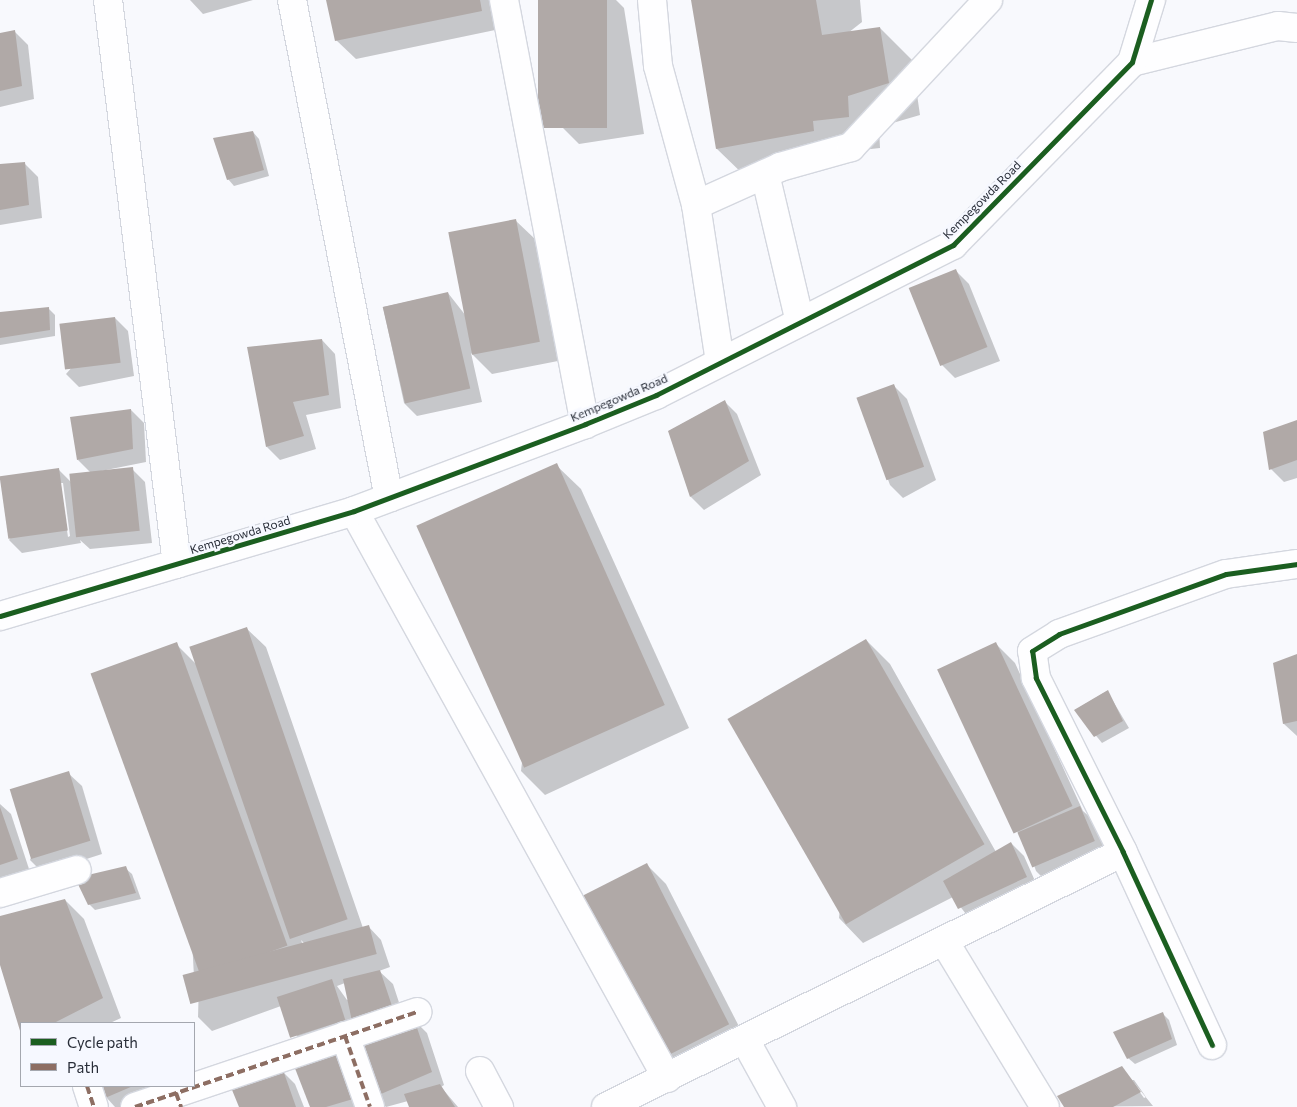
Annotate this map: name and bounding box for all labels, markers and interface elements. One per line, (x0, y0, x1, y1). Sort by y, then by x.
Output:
street label: Kempegowda Road (940, 158, 1024, 242)
street label: Kempegowda Road (568, 371, 670, 425)
street label: Kempegowda Road (188, 513, 292, 557)
legend (20, 1022, 195, 1087)
text: Cycle path (67, 1033, 138, 1051)
text: Path (67, 1058, 99, 1076)

